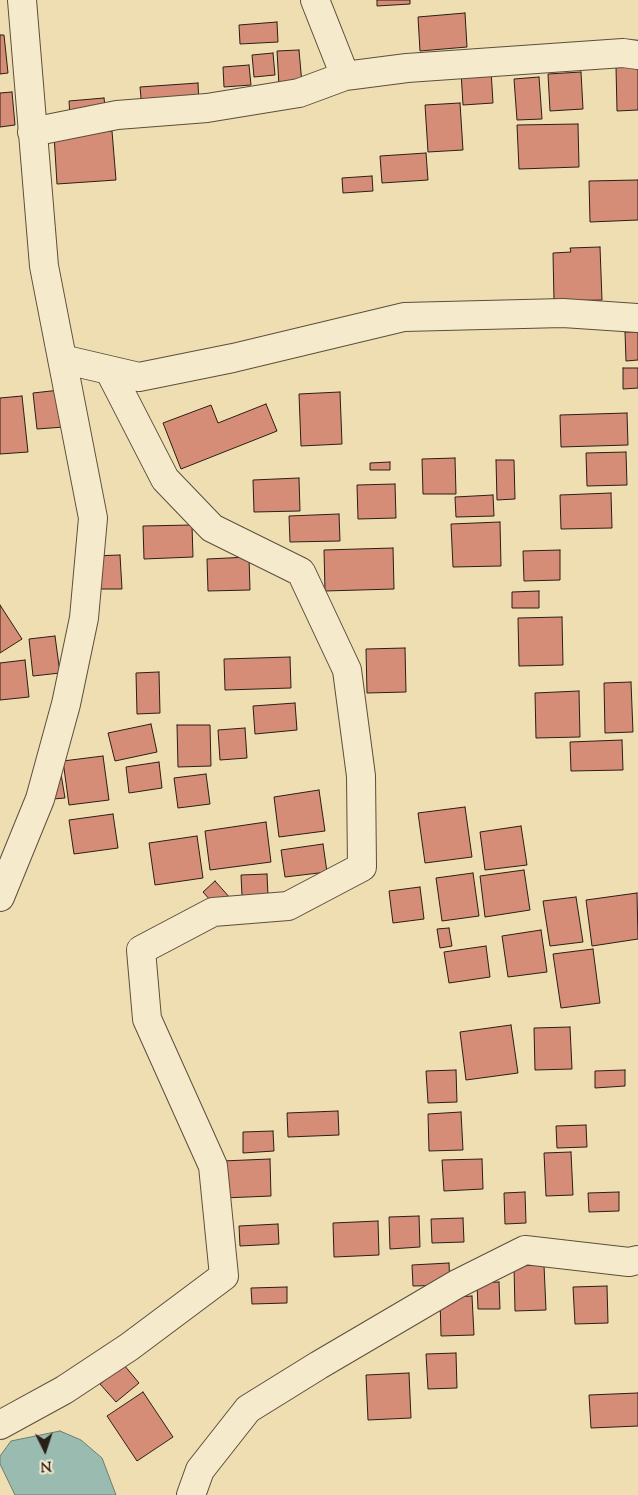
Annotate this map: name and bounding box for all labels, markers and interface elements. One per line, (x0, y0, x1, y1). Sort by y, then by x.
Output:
north arrow (20, 1425, 70, 1475)
text: N (40, 1455, 52, 1475)

